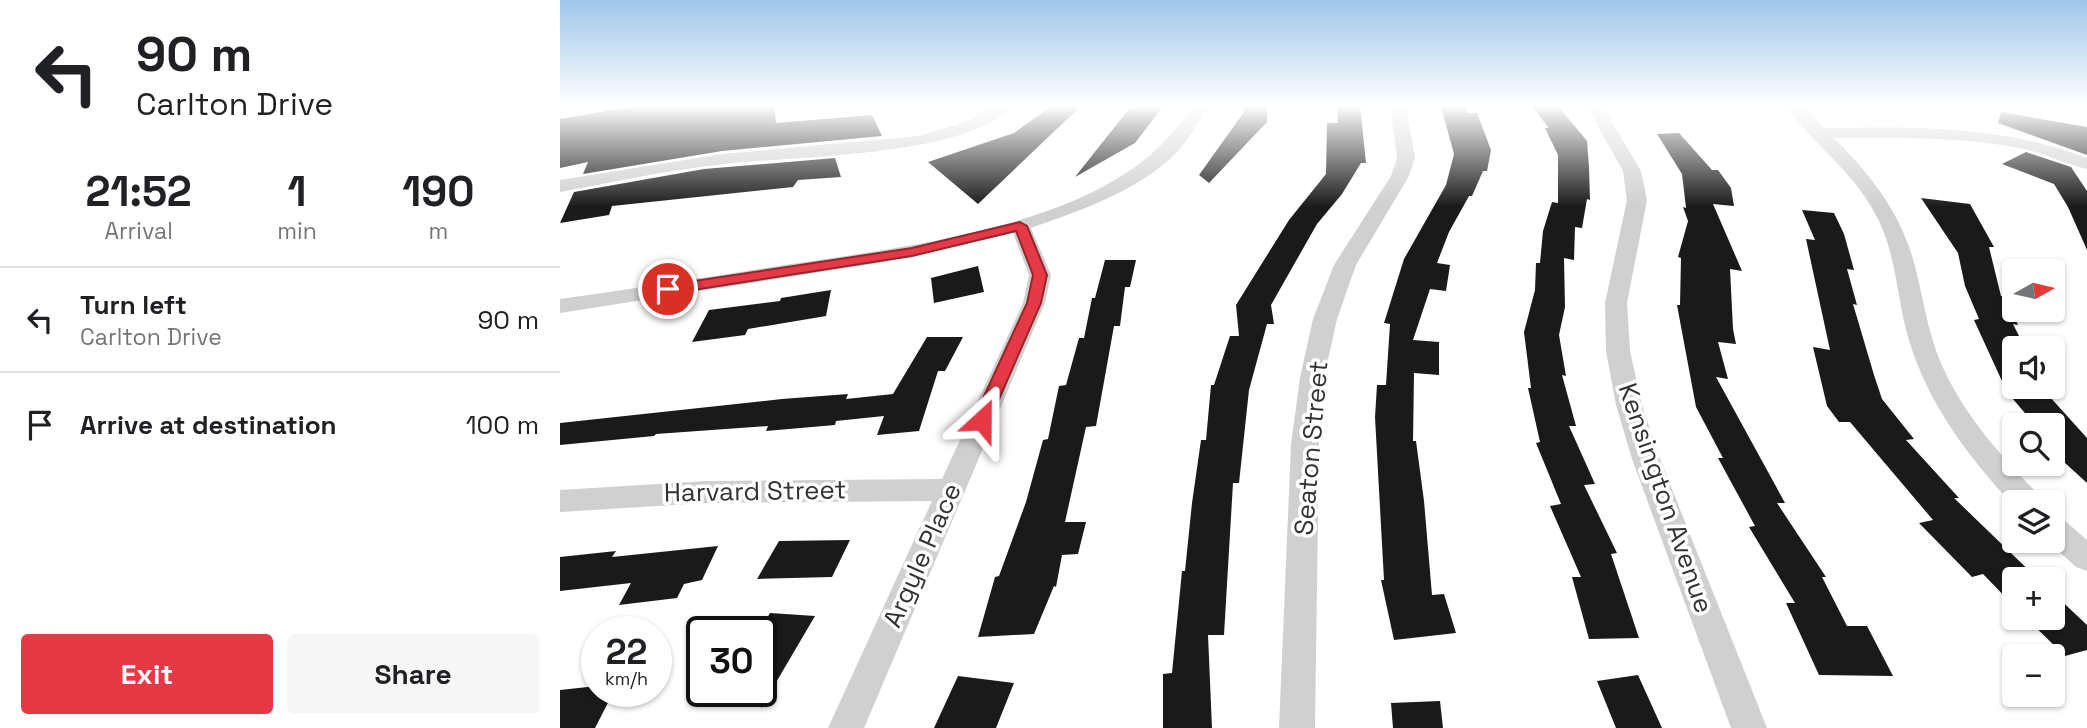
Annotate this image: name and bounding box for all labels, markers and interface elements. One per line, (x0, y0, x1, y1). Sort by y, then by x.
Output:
text: 90 m (136, 23, 252, 85)
icon: left (21, 28, 112, 119)
text: Carlton Drive (136, 84, 333, 124)
text: 21:52 (86, 165, 192, 218)
text: 1 (288, 165, 307, 218)
text: 190 (402, 165, 474, 218)
text: Arrival (104, 216, 173, 246)
text: min (277, 216, 317, 246)
text: m (429, 216, 448, 246)
pin (638, 259, 698, 319)
north arrow (2002, 259, 2065, 322)
map controls (2002, 259, 2065, 707)
icon: arrive (649, 270, 687, 308)
text: Turn left (80, 288, 187, 322)
icon: left (21, 301, 59, 339)
text: 90 m (477, 303, 539, 337)
text: Carlton Drive (80, 322, 222, 352)
button: sound (2002, 336, 2065, 399)
street label: Seaton Street (1286, 359, 1336, 537)
street label: Kensington Avenue (1611, 379, 1721, 617)
position arrow (945, 383, 1019, 457)
icon: arrive (21, 406, 59, 444)
text: Arrive at destination (80, 408, 337, 442)
text: 100 m (466, 408, 539, 442)
button: search (2002, 413, 2065, 476)
street label: Harvard Street (663, 472, 847, 510)
street label: Argyle Place (875, 478, 969, 632)
button: layers (2002, 490, 2065, 553)
button: + (2002, 567, 2065, 630)
speed limit sign: 30 (686, 616, 777, 707)
text: 22 (606, 630, 647, 674)
button: Exit (21, 634, 273, 714)
button: Share (287, 634, 539, 714)
button: − (2002, 644, 2065, 707)
text: km/h (605, 667, 648, 690)

